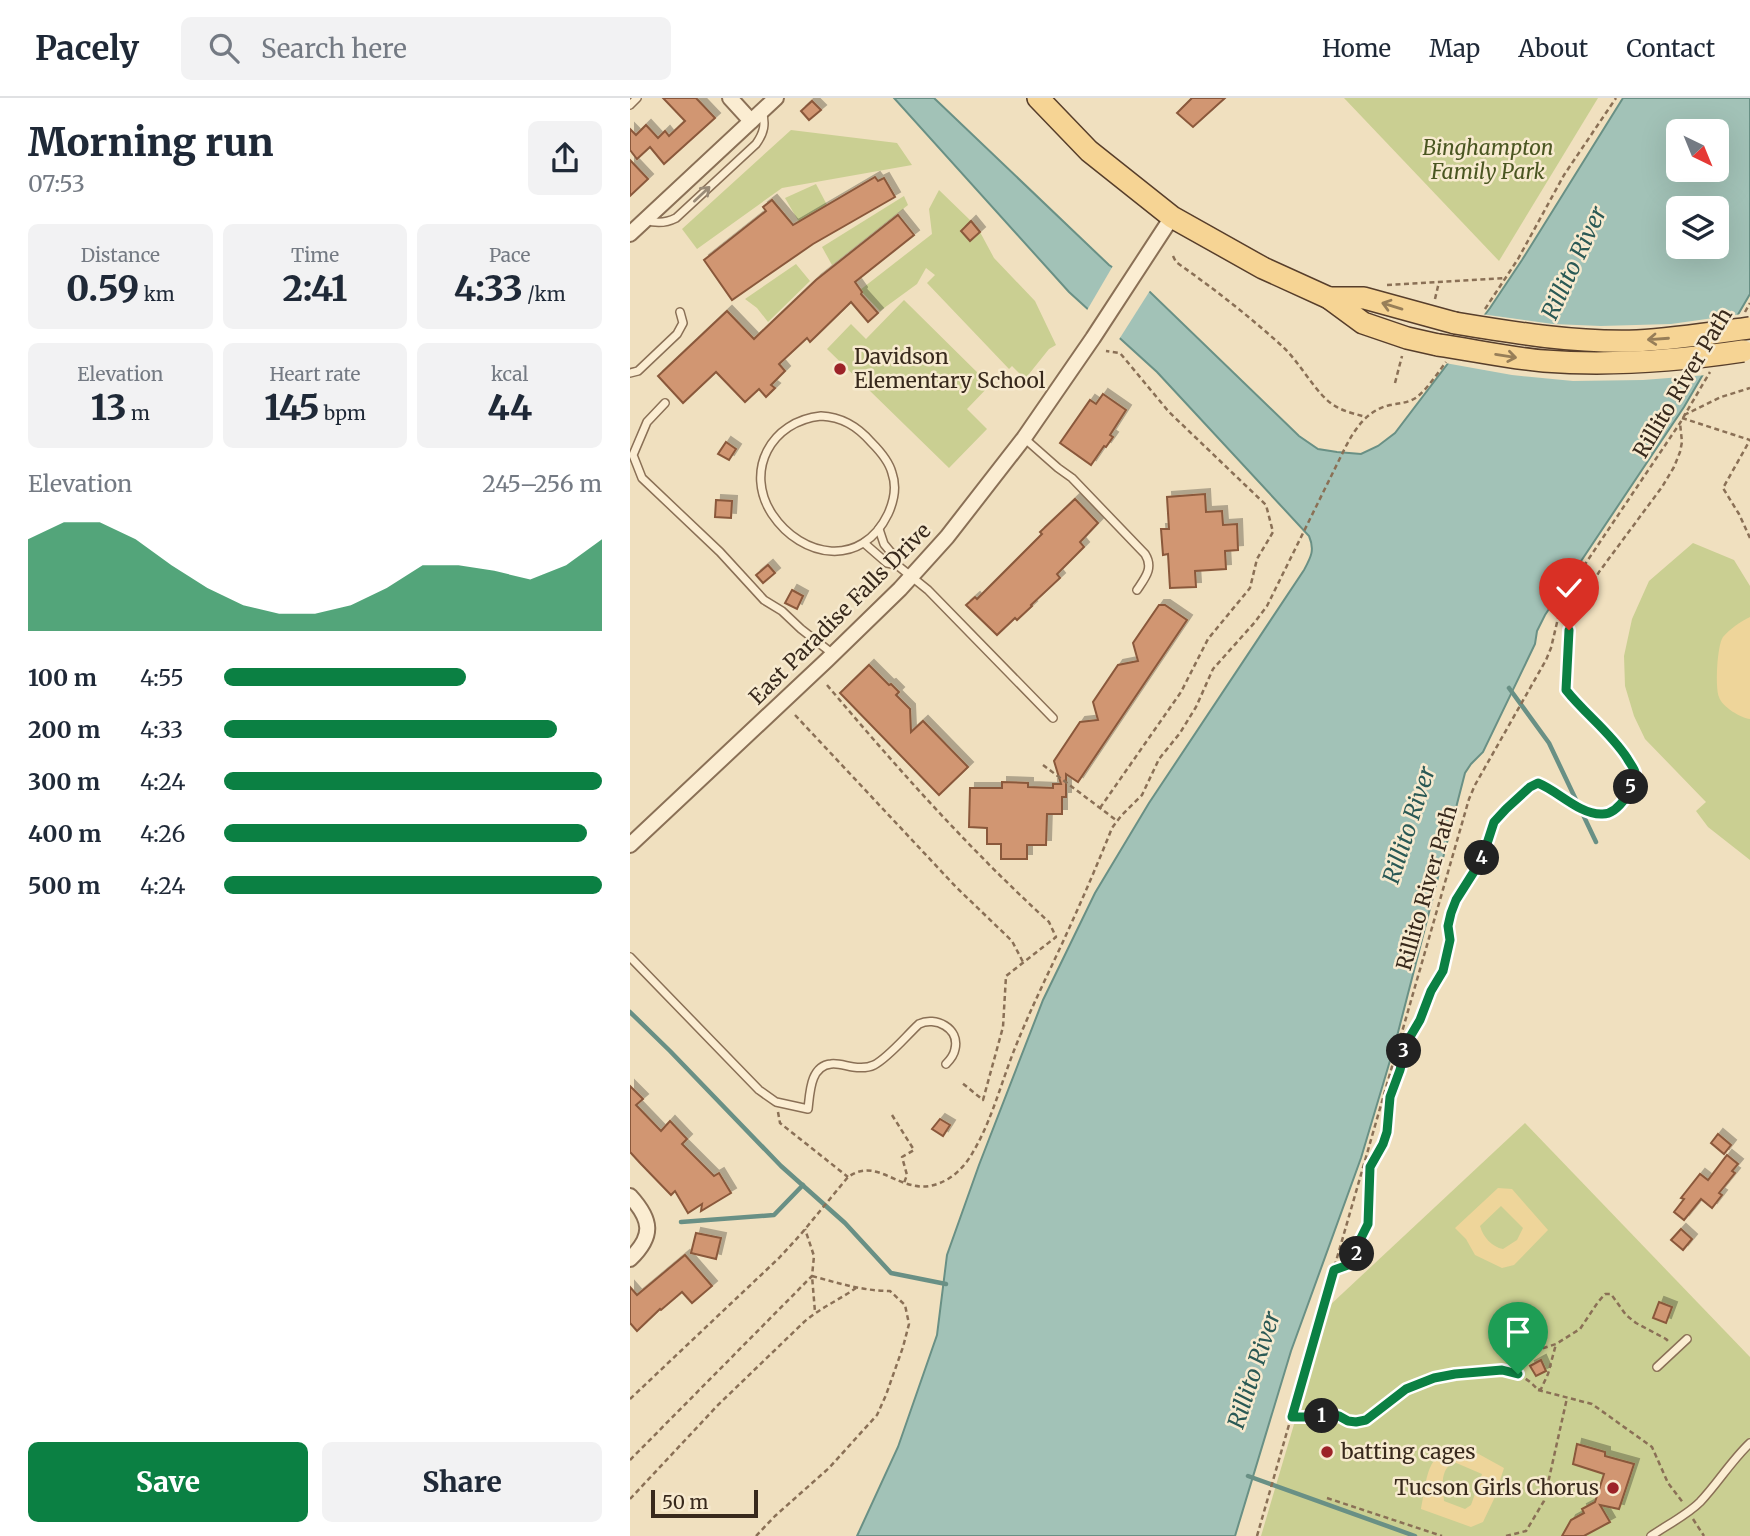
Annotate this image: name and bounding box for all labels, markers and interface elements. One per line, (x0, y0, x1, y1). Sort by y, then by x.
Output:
search box (181, 17, 671, 80)
text: Pacely (35, 28, 139, 69)
icon: search (205, 29, 243, 67)
text: Search here (261, 32, 407, 65)
text: Home (1322, 33, 1391, 64)
text: Map (1429, 33, 1480, 64)
text: About (1518, 33, 1588, 64)
text: Contact (1626, 33, 1715, 64)
text: Morning run (28, 119, 274, 166)
north arrow (1666, 119, 1729, 182)
map controls (1666, 119, 1729, 259)
button: share (528, 121, 602, 195)
park label: Binghampton Family Park (1422, 134, 1554, 185)
text: 07:53 (28, 169, 85, 198)
one-way arrow (693, 185, 710, 202)
button: layers (1666, 196, 1729, 259)
water label: Rillito River (1535, 201, 1613, 324)
text: Distance (81, 243, 160, 267)
text: Time (291, 243, 339, 267)
text: Pace (489, 243, 530, 267)
text: 0.59 (66, 267, 139, 311)
text: 2:41 (283, 267, 347, 311)
text: 4:33 (454, 267, 523, 311)
text: km (139, 282, 175, 306)
text: /km (523, 282, 566, 306)
one-way arrow (1381, 299, 1403, 312)
street label: Rillito River Path (1627, 303, 1738, 463)
one-way arrow (1647, 333, 1670, 346)
place label: Davidson Elementary School (854, 343, 1046, 394)
one-way arrow (1494, 350, 1516, 363)
marker: Davidson Elementary School (832, 361, 848, 377)
text: Elevation (77, 362, 163, 386)
text: Heart rate (270, 362, 360, 386)
text: kcal (491, 362, 528, 386)
text: 13 (91, 386, 127, 430)
text: 145 (264, 386, 319, 430)
text: 44 (487, 386, 532, 430)
text: m (127, 401, 150, 425)
text: bpm (319, 401, 366, 425)
text: Elevation (28, 469, 132, 498)
text: 245–256 m (482, 469, 602, 498)
street label: East Paradise Falls Drive (743, 517, 936, 710)
pin (1539, 558, 1599, 630)
icon: check (1550, 569, 1588, 607)
text: 100 m (28, 663, 97, 692)
text: 4:55 (140, 663, 184, 692)
text: 200 m (28, 715, 100, 744)
text: 4:33 (140, 715, 183, 744)
water label: Rillito River (1376, 762, 1441, 887)
text: 300 m (28, 767, 100, 796)
text: 4:24 (140, 767, 185, 796)
pin: 5 (1614, 770, 1648, 804)
text: 5 (1625, 774, 1636, 798)
street label: Rillito River Path (1390, 802, 1463, 973)
text: 400 m (28, 819, 102, 848)
text: 4:26 (140, 819, 185, 848)
pin: 4 (1464, 840, 1500, 876)
text: 4 (1475, 845, 1488, 869)
text: 500 m (28, 871, 100, 900)
text: 4:24 (140, 871, 185, 900)
pin: 3 (1386, 1034, 1422, 1068)
text: 3 (1398, 1038, 1409, 1062)
pin: 2 (1340, 1236, 1374, 1272)
text: 2 (1351, 1241, 1362, 1265)
pin (1488, 1302, 1548, 1374)
water label: Rillito River (1221, 1307, 1286, 1432)
icon: arrive (1499, 1313, 1537, 1351)
pin: 1 (1304, 1398, 1340, 1434)
text: 1 (1317, 1403, 1326, 1427)
place label: batting cages (1340, 1438, 1475, 1465)
button: Save (28, 1442, 308, 1522)
button: Share (322, 1442, 602, 1522)
marker: batting cages (1319, 1444, 1335, 1460)
place label: Tucson Girls Chorus (1394, 1474, 1599, 1501)
marker: Tucson Girls Chorus (1605, 1480, 1621, 1496)
scale bar (651, 1487, 758, 1519)
text: 50 m (662, 1490, 708, 1514)

